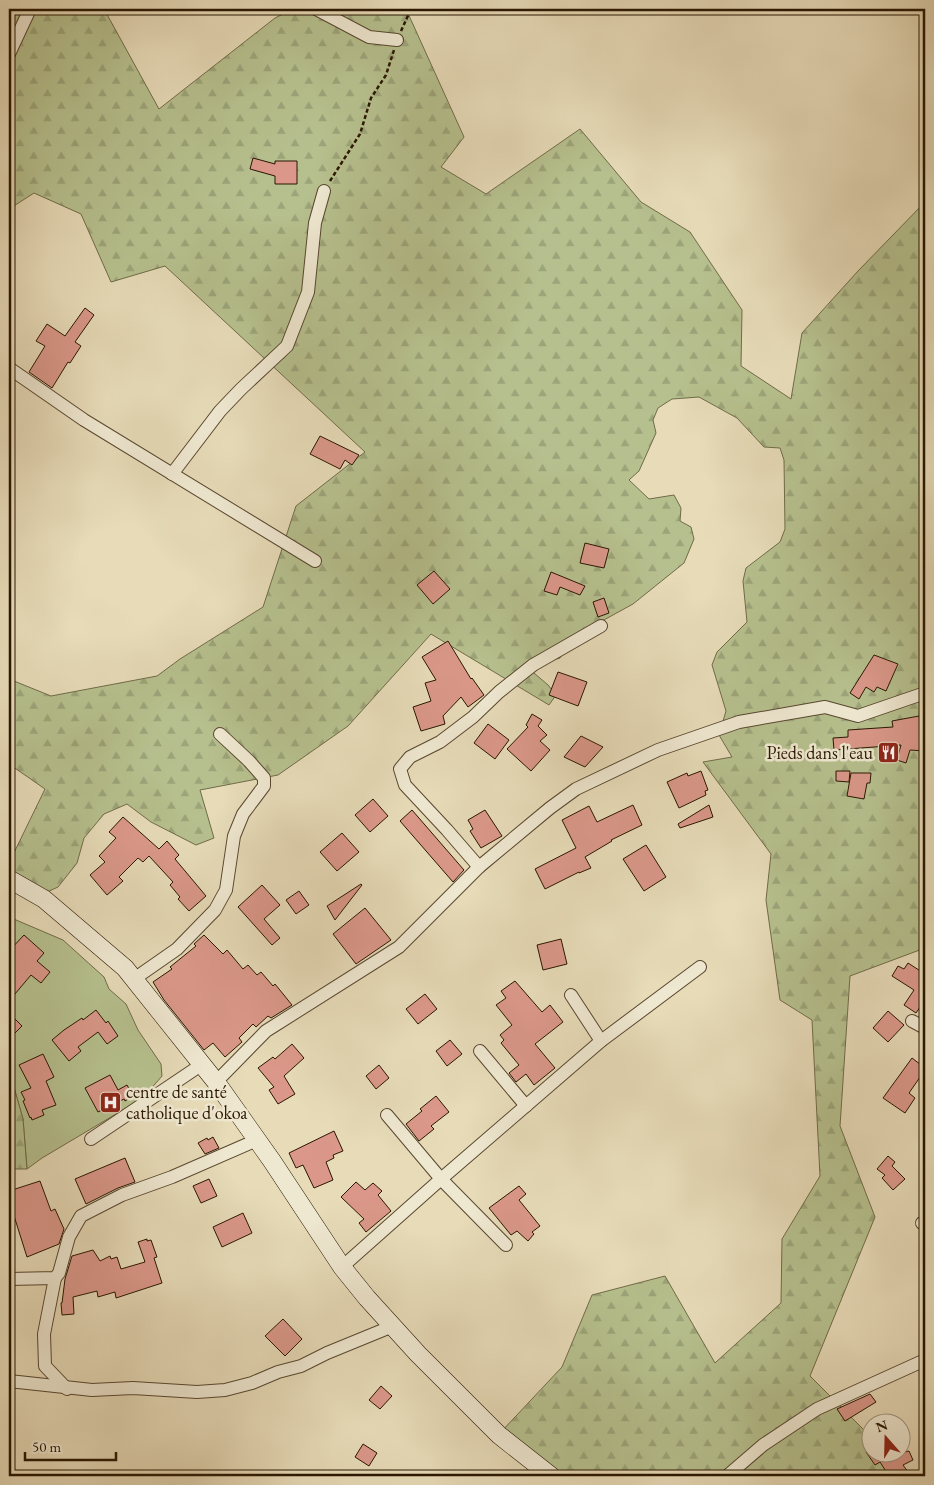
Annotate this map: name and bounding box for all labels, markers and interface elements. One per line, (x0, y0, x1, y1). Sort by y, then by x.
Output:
place label: Pieds dans l'eau (766, 741, 874, 764)
restaurant icon: Pieds dans l'eau (877, 741, 901, 765)
place label: centre de santé catholique d'okoa (126, 1080, 248, 1124)
hospital icon: centre de santé catholique d'okoa (98, 1090, 122, 1114)
north arrow (862, 1412, 912, 1462)
text: N (873, 1415, 891, 1436)
scale bar (25, 1430, 116, 1462)
text: 50 m (32, 1437, 61, 1456)

